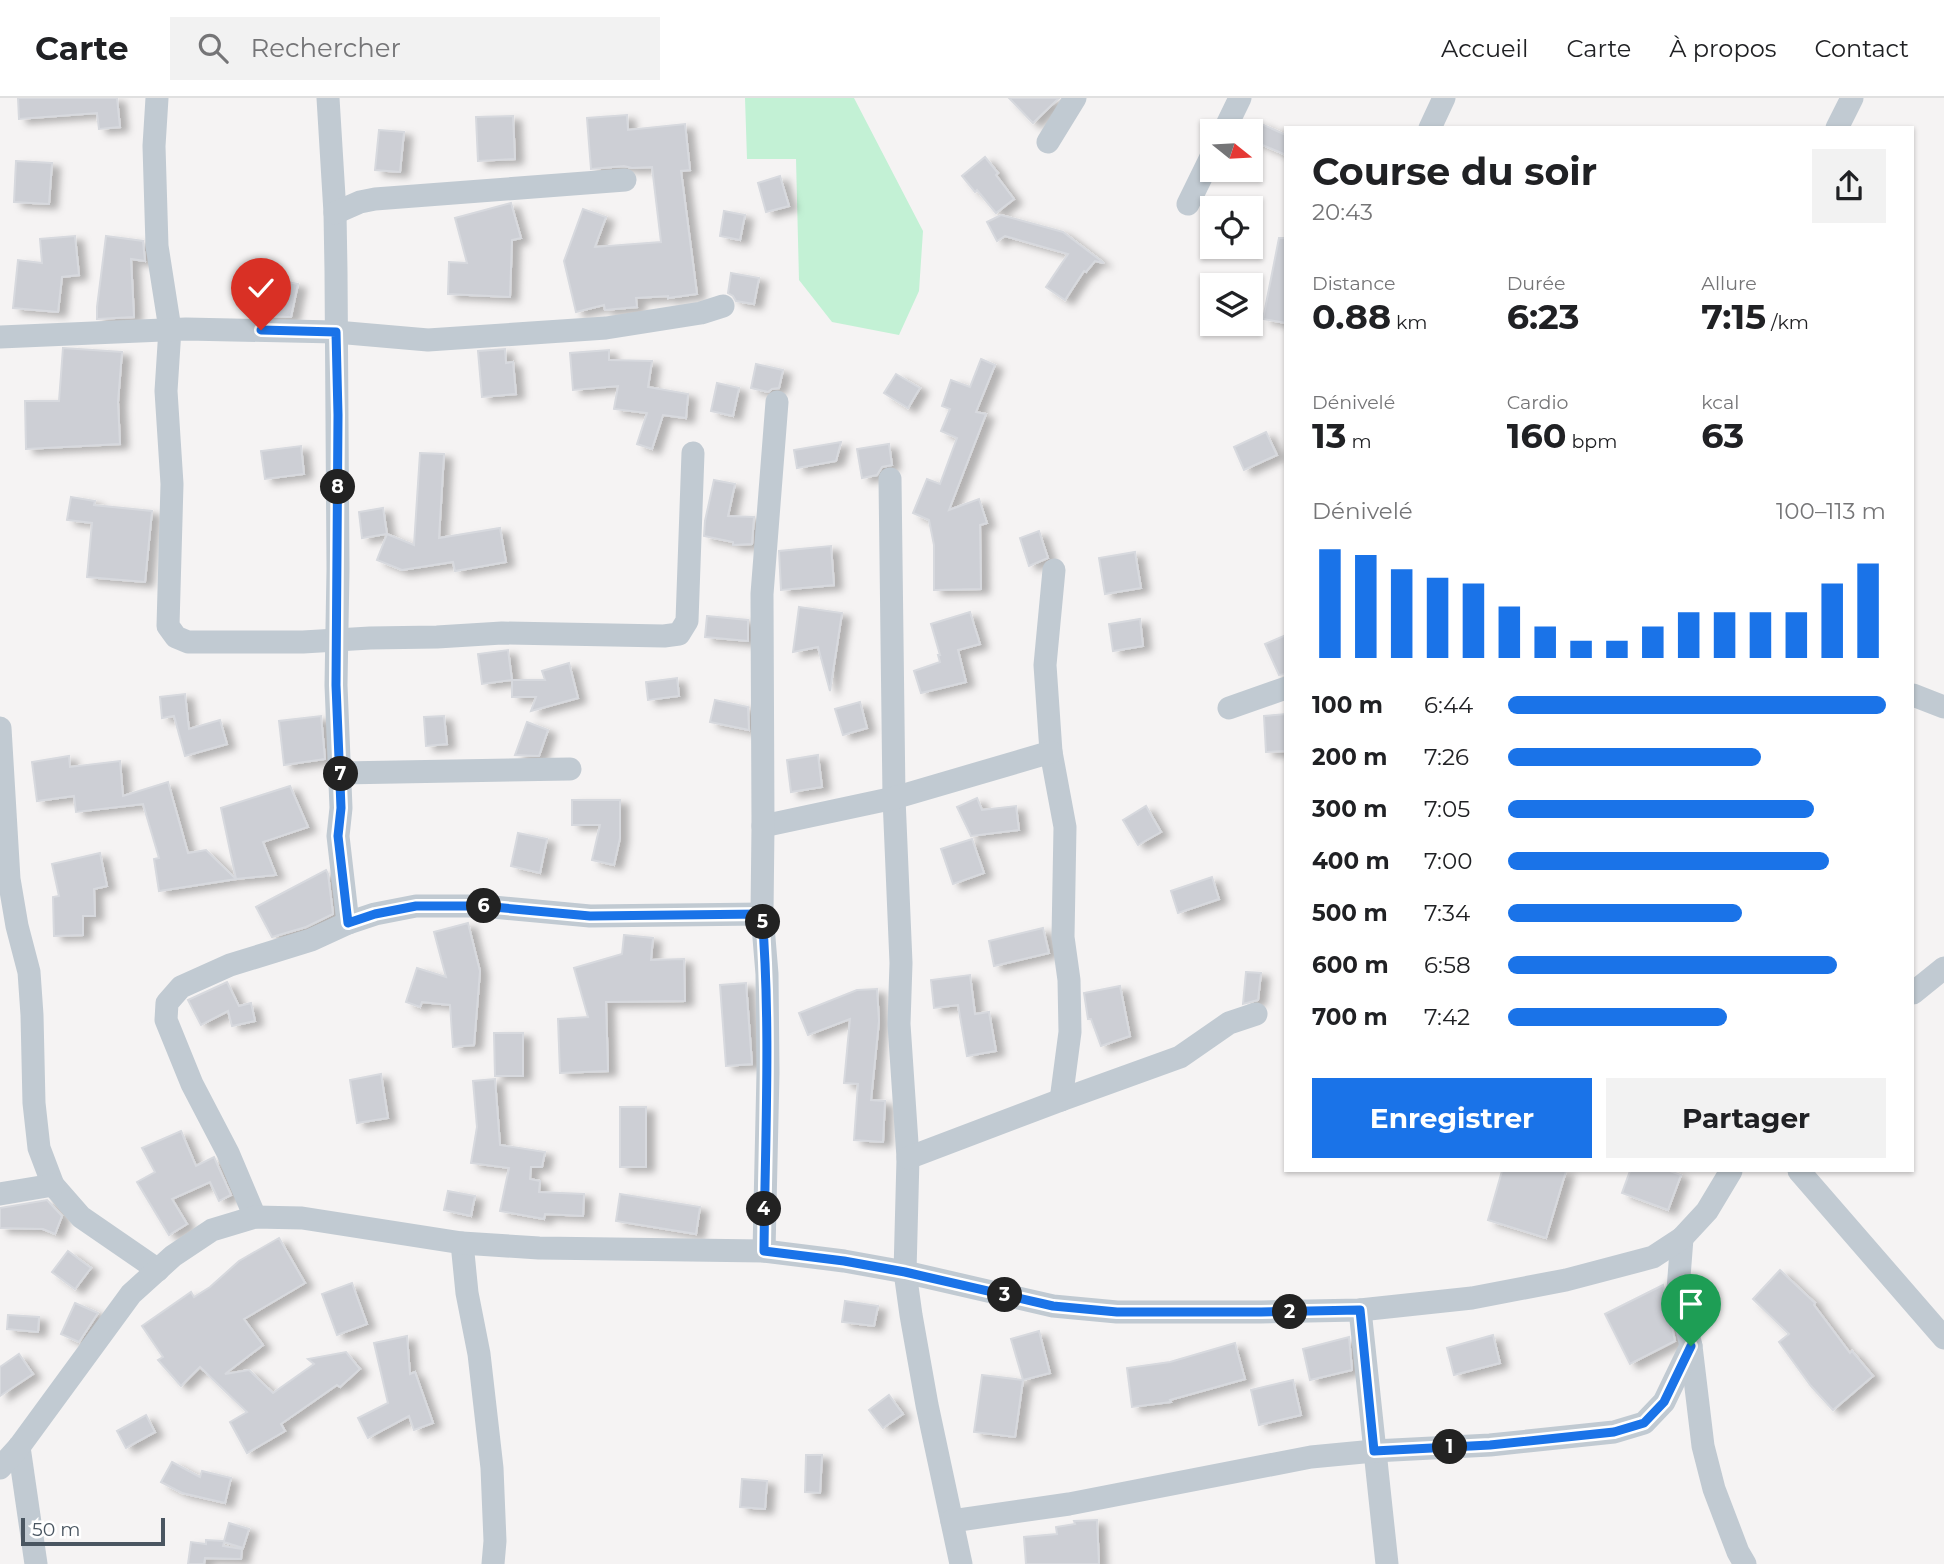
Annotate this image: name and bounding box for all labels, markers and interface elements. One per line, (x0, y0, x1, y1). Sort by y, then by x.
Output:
search box (170, 17, 660, 80)
text: Carte (35, 28, 128, 68)
icon: search (194, 29, 232, 67)
text: Rechercher (250, 32, 401, 64)
text: Accueil (1441, 34, 1528, 63)
text: Carte (1566, 34, 1631, 63)
text: À propos (1669, 34, 1776, 63)
text: Contact (1814, 34, 1909, 63)
north arrow (1200, 119, 1264, 182)
map controls (1200, 119, 1263, 336)
text: Course du soir (1312, 148, 1597, 195)
button: share (1812, 149, 1886, 223)
button: locate (1200, 196, 1263, 259)
text: 20:43 (1312, 198, 1373, 226)
pin (231, 258, 291, 330)
icon: check (242, 269, 280, 307)
text: Distance (1312, 272, 1395, 295)
text: Durée (1507, 272, 1565, 295)
text: Allure (1701, 272, 1757, 295)
button: layers (1200, 273, 1263, 336)
text: 0.88 (1312, 295, 1391, 338)
text: 6:23 (1507, 295, 1580, 338)
text: 7:15 (1701, 295, 1766, 338)
text: km (1391, 311, 1427, 334)
text: /km (1766, 311, 1809, 334)
text: Dénivelé (1312, 391, 1395, 414)
text: Cardio (1507, 391, 1568, 414)
text: kcal (1701, 391, 1739, 414)
text: 13 (1312, 414, 1346, 457)
text: 160 (1507, 414, 1566, 457)
text: 63 (1701, 414, 1744, 457)
text: m (1346, 430, 1372, 453)
text: bpm (1566, 430, 1617, 453)
pin: 8 (320, 470, 356, 504)
text: 8 (331, 475, 344, 498)
text: Dénivelé (1312, 497, 1413, 525)
text: 100–113 m (1776, 497, 1886, 525)
text: 100 m (1312, 691, 1383, 719)
text: 6:44 (1424, 691, 1473, 719)
text: 200 m (1312, 743, 1387, 771)
text: 7:26 (1424, 743, 1469, 771)
pin: 7 (324, 756, 358, 792)
text: 7 (335, 762, 346, 785)
text: 300 m (1312, 795, 1388, 823)
text: 7:05 (1424, 795, 1470, 823)
text: 400 m (1312, 847, 1390, 875)
text: 7:00 (1424, 847, 1472, 875)
pin: 6 (466, 888, 502, 924)
text: 6 (477, 894, 490, 917)
text: 500 m (1312, 899, 1388, 927)
text: 7:34 (1424, 899, 1470, 927)
pin: 5 (746, 904, 780, 940)
text: 5 (757, 910, 768, 933)
text: 600 m (1312, 951, 1389, 979)
text: 6:58 (1424, 951, 1471, 979)
text: 700 m (1312, 1003, 1388, 1031)
text: 7:42 (1424, 1003, 1470, 1031)
button: Enregistrer (1312, 1078, 1592, 1158)
button: Partager (1606, 1078, 1886, 1158)
pin: 4 (746, 1192, 782, 1226)
text: 4 (757, 1197, 770, 1220)
pin (1661, 1274, 1721, 1346)
pin: 3 (988, 1278, 1023, 1312)
text: 3 (999, 1283, 1010, 1306)
icon: arrive (1672, 1285, 1710, 1323)
pin: 2 (1272, 1294, 1308, 1330)
text: 2 (1284, 1300, 1295, 1323)
pin: 1 (1432, 1430, 1468, 1464)
text: 1 (1446, 1435, 1453, 1458)
scale bar (21, 1515, 164, 1547)
text: 50 m (32, 1518, 80, 1541)

